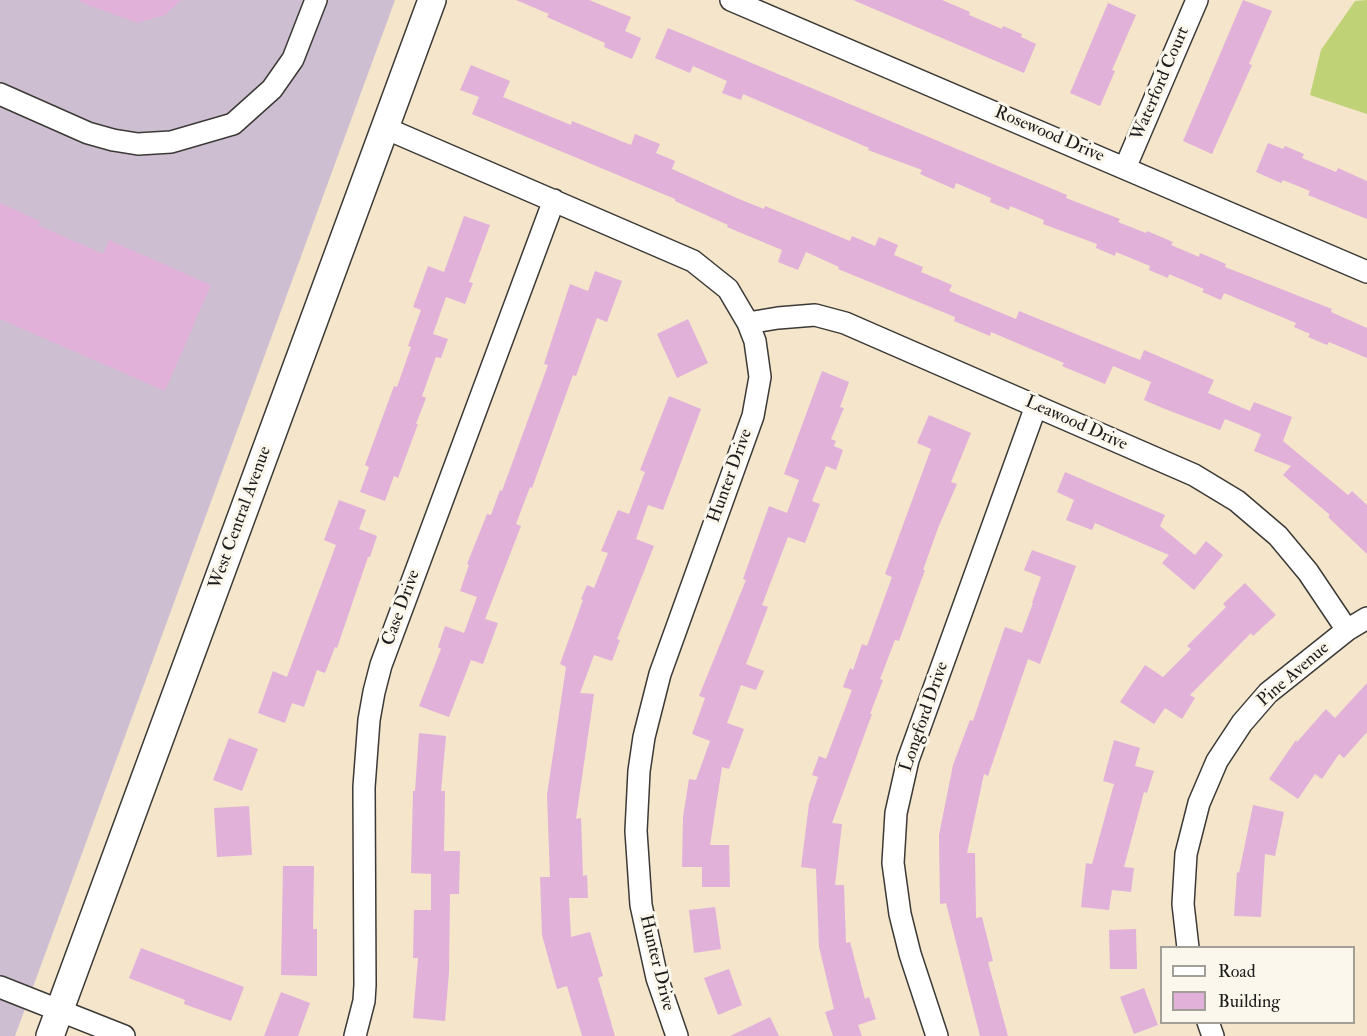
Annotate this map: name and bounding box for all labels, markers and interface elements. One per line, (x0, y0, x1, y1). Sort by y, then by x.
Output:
street label: Waterford Court (1127, 24, 1195, 144)
street label: Rosewood Drive (991, 102, 1107, 168)
street label: Leawood Drive (1021, 392, 1131, 456)
street label: Hunter Drive (704, 426, 758, 526)
street label: West Central Avenue (205, 444, 277, 592)
street label: Case Drive (378, 567, 426, 649)
street label: Pine Avenue (1254, 638, 1334, 712)
street label: Longford Drive (896, 659, 954, 775)
street label: Hunter Drive (634, 913, 678, 1013)
legend (1160, 946, 1355, 1024)
text: Road (1218, 960, 1256, 983)
text: Building (1218, 990, 1280, 1013)

